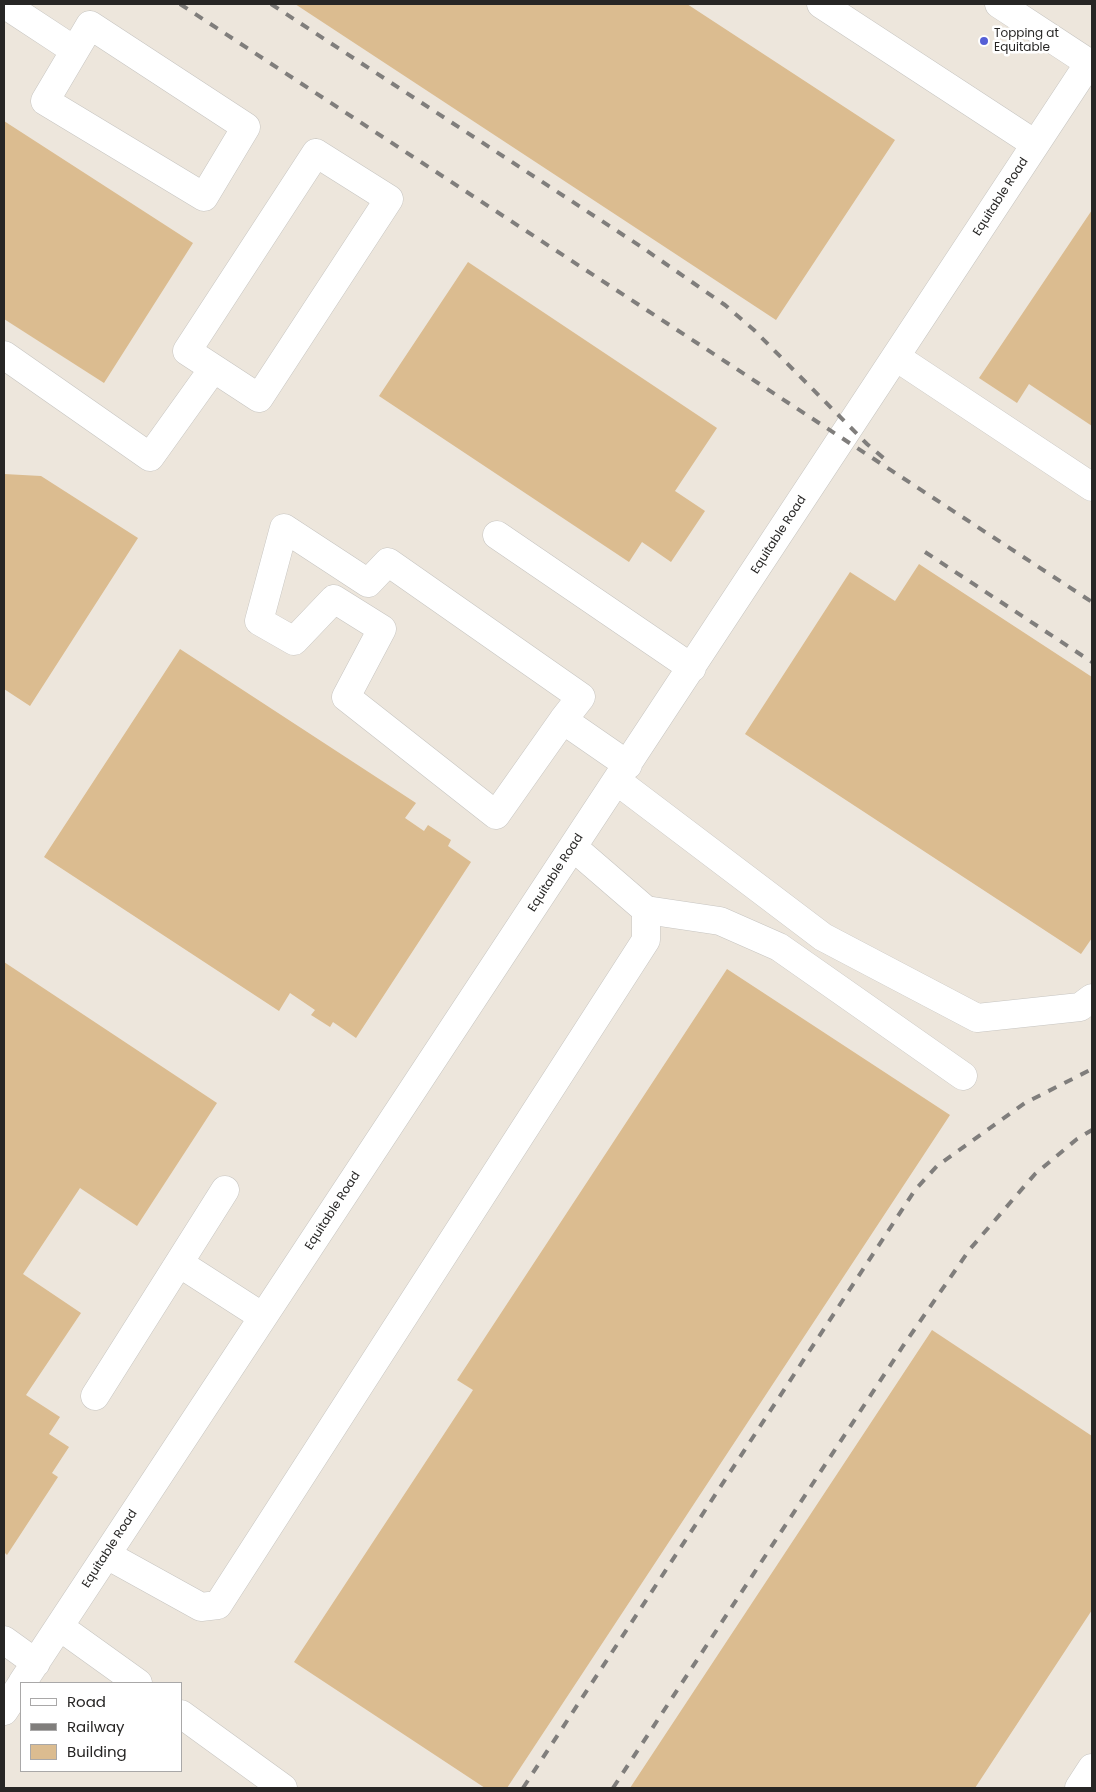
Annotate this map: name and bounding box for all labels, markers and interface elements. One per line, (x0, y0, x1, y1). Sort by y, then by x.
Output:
place label: Topping at Equitable (994, 27, 1059, 55)
marker: Topping at Equitable (978, 35, 990, 47)
street label: Equitable Road (970, 155, 1032, 239)
street label: Equitable Road (748, 493, 810, 577)
street label: Equitable Road (525, 831, 587, 915)
street label: Equitable Road (302, 1169, 364, 1253)
street label: Equitable Road (79, 1507, 141, 1591)
legend (20, 1682, 182, 1772)
text: Road (67, 1691, 106, 1712)
text: Railway (67, 1716, 125, 1737)
text: Building (67, 1741, 127, 1762)

